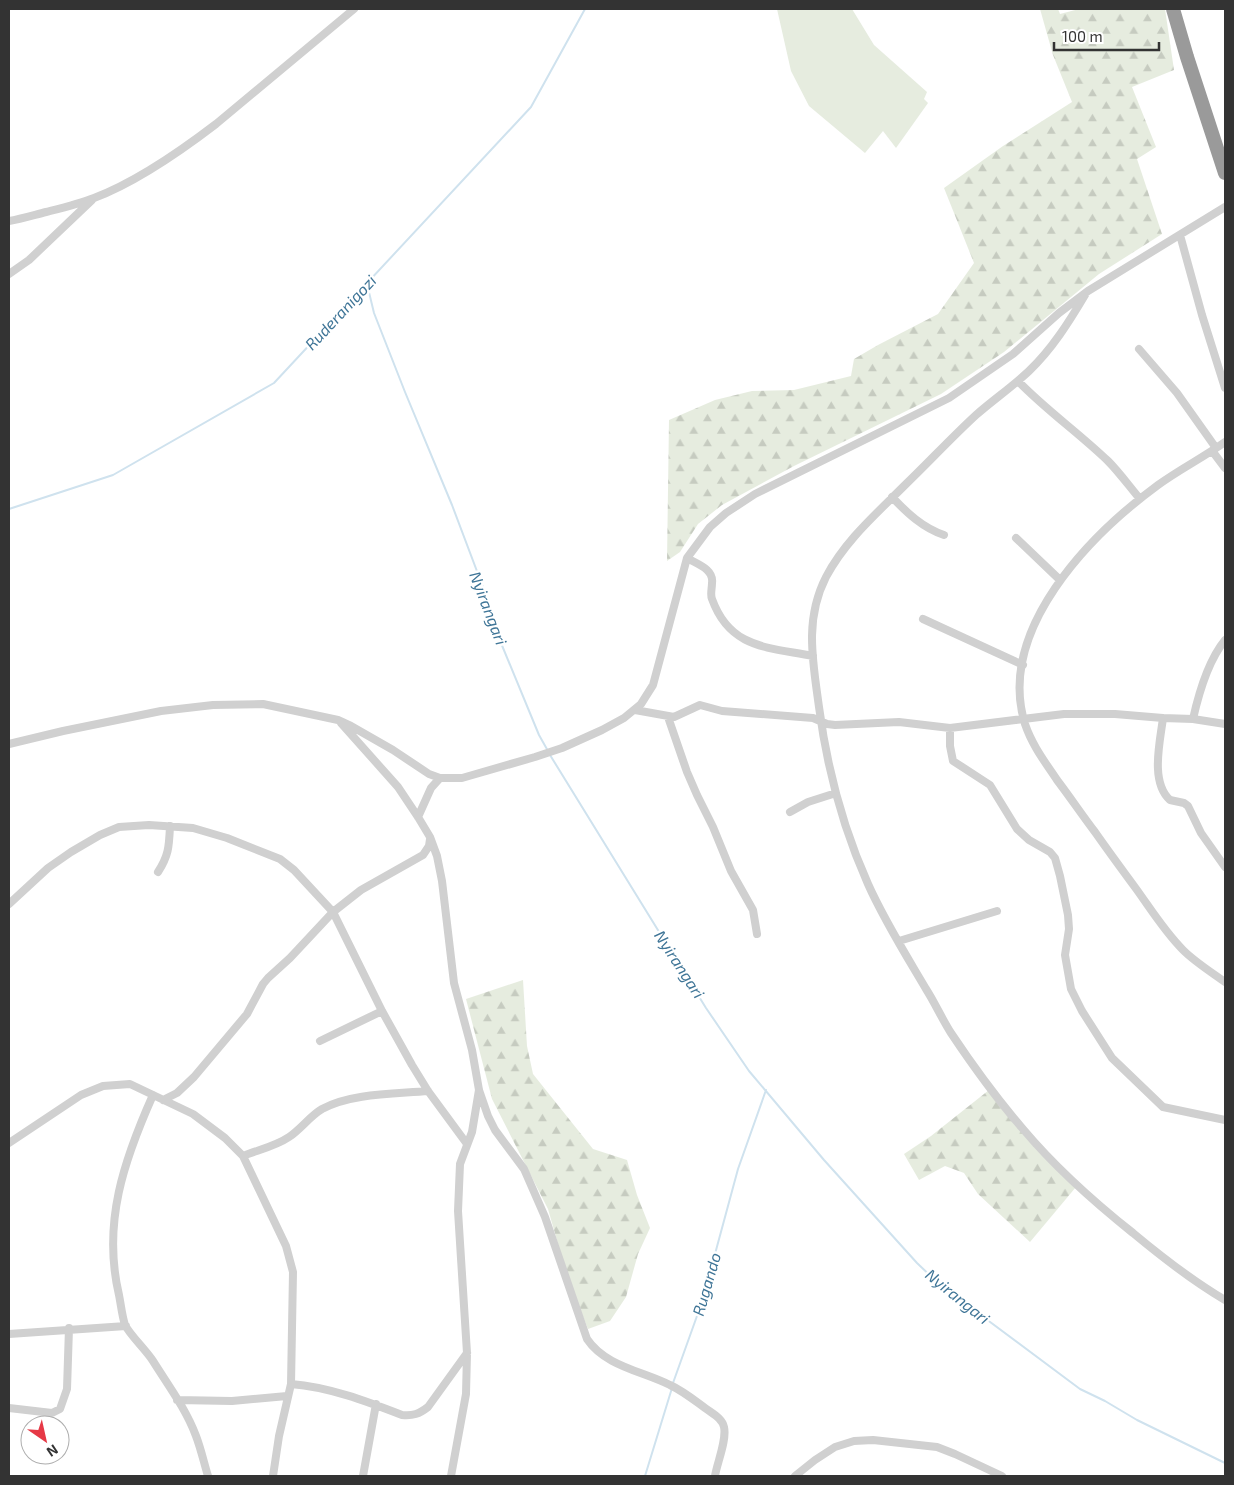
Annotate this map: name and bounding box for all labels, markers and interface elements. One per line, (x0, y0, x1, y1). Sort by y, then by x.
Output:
scale bar (1054, 20, 1159, 52)
text: 100 m (1062, 27, 1103, 45)
water label: Ruderanigozi (300, 271, 380, 353)
water label: Nyirangari (465, 569, 512, 648)
water label: Nyirangari (650, 926, 709, 1002)
water label: Rugando (688, 1250, 724, 1318)
water label: Nyirangari (921, 1264, 994, 1328)
north arrow (20, 1415, 70, 1465)
text: N (44, 1441, 61, 1461)

